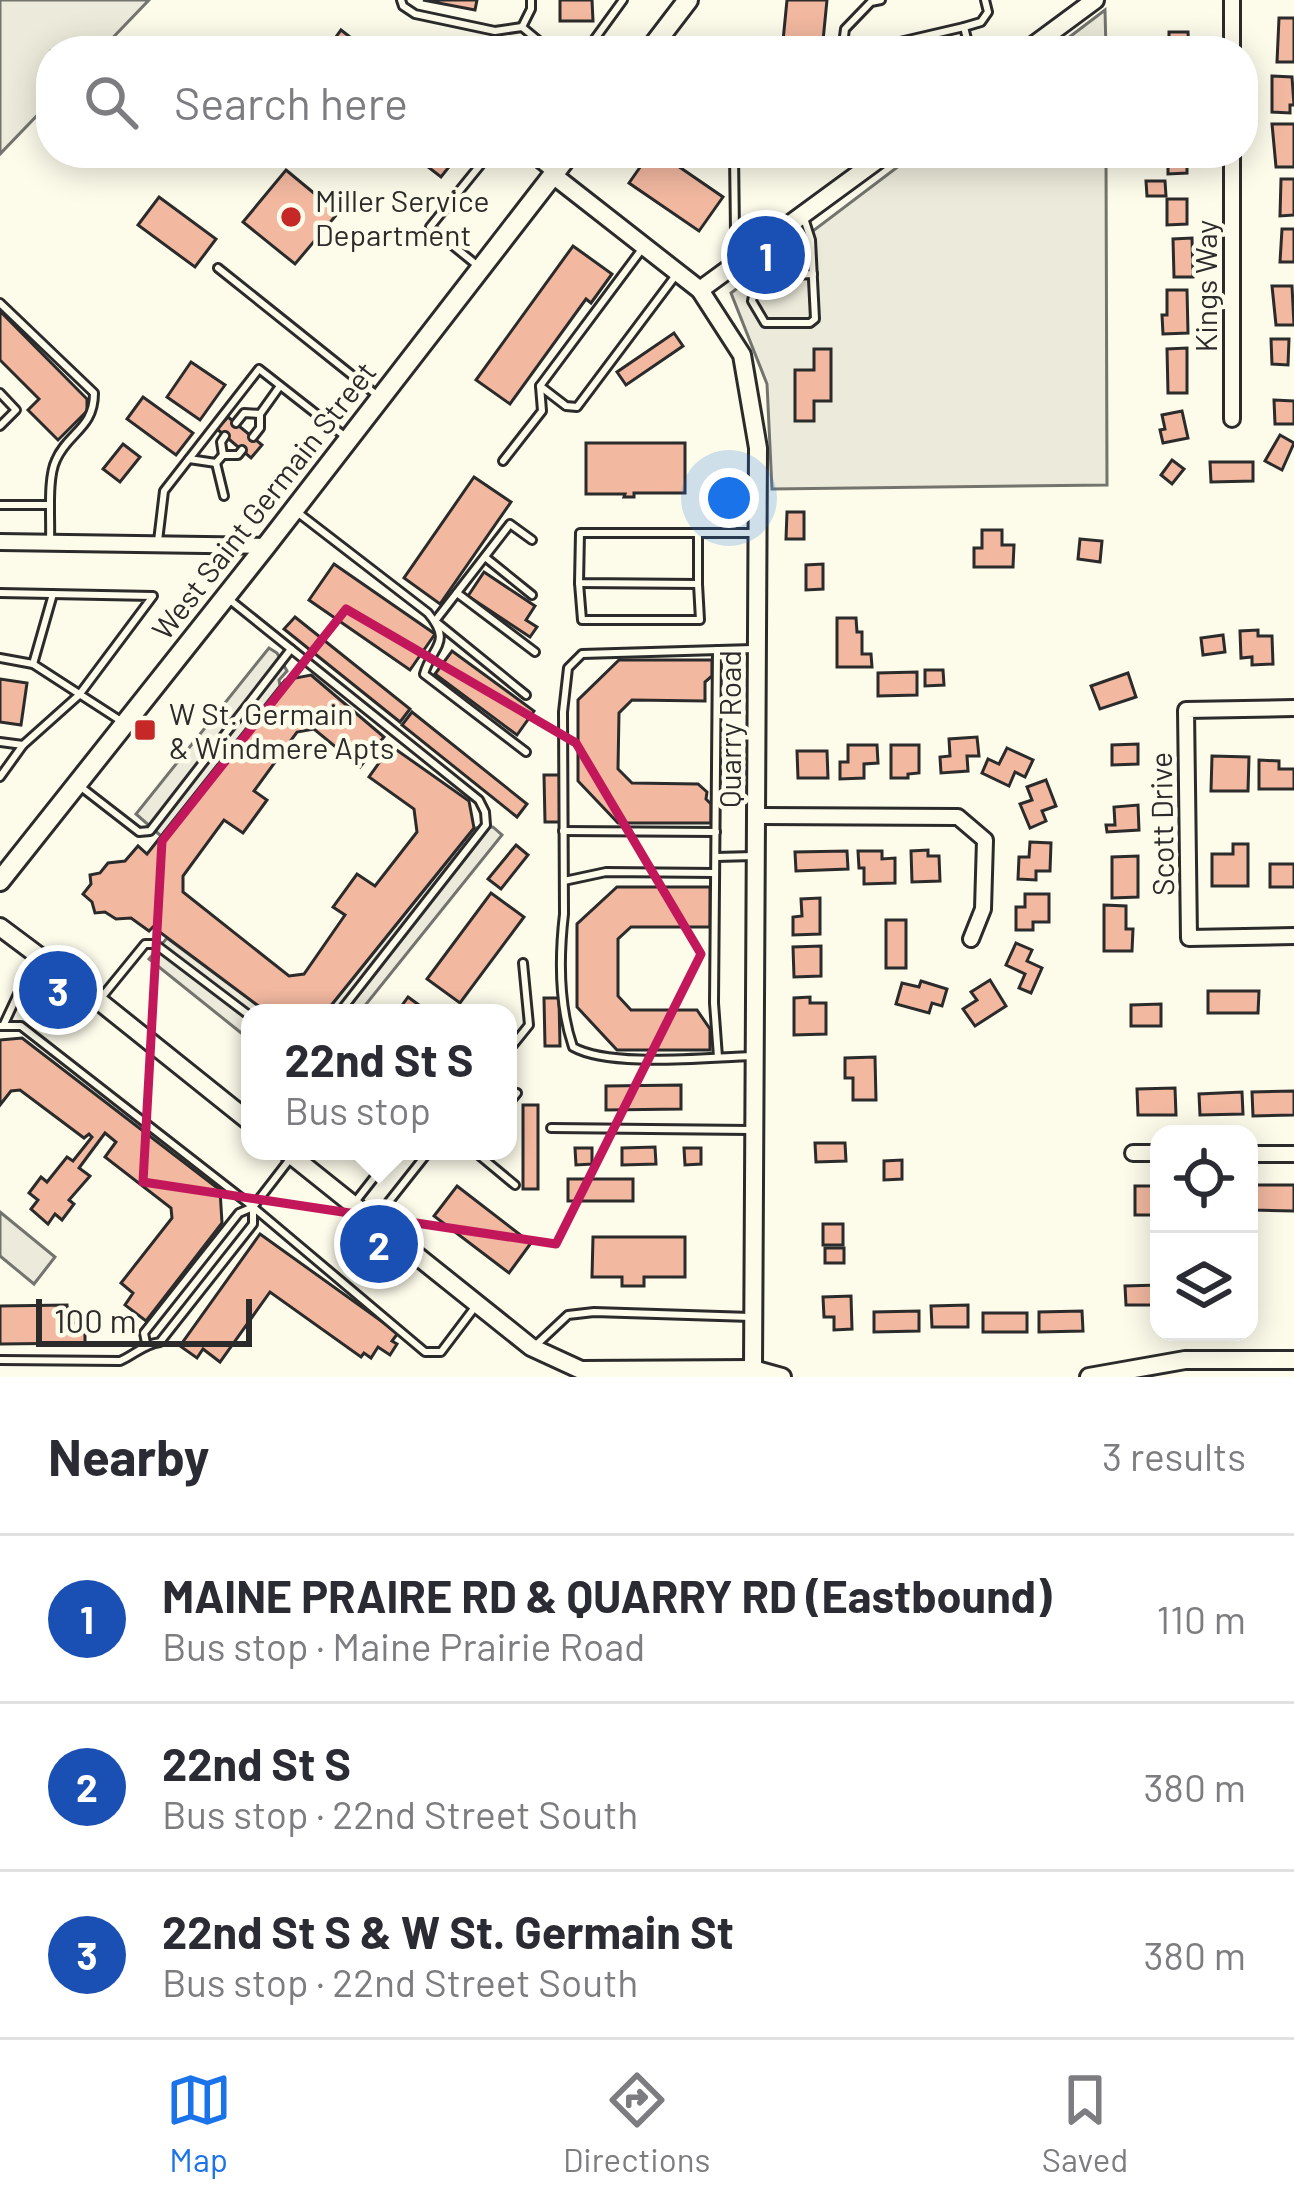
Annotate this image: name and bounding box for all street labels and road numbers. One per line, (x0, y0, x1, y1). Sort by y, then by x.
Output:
street label: Kings Way (1187, 220, 1223, 352)
street label: West Saint Germain Street (143, 354, 383, 646)
street label: Quarry Road (711, 650, 747, 808)
street label: Scott Drive (1142, 752, 1180, 896)

